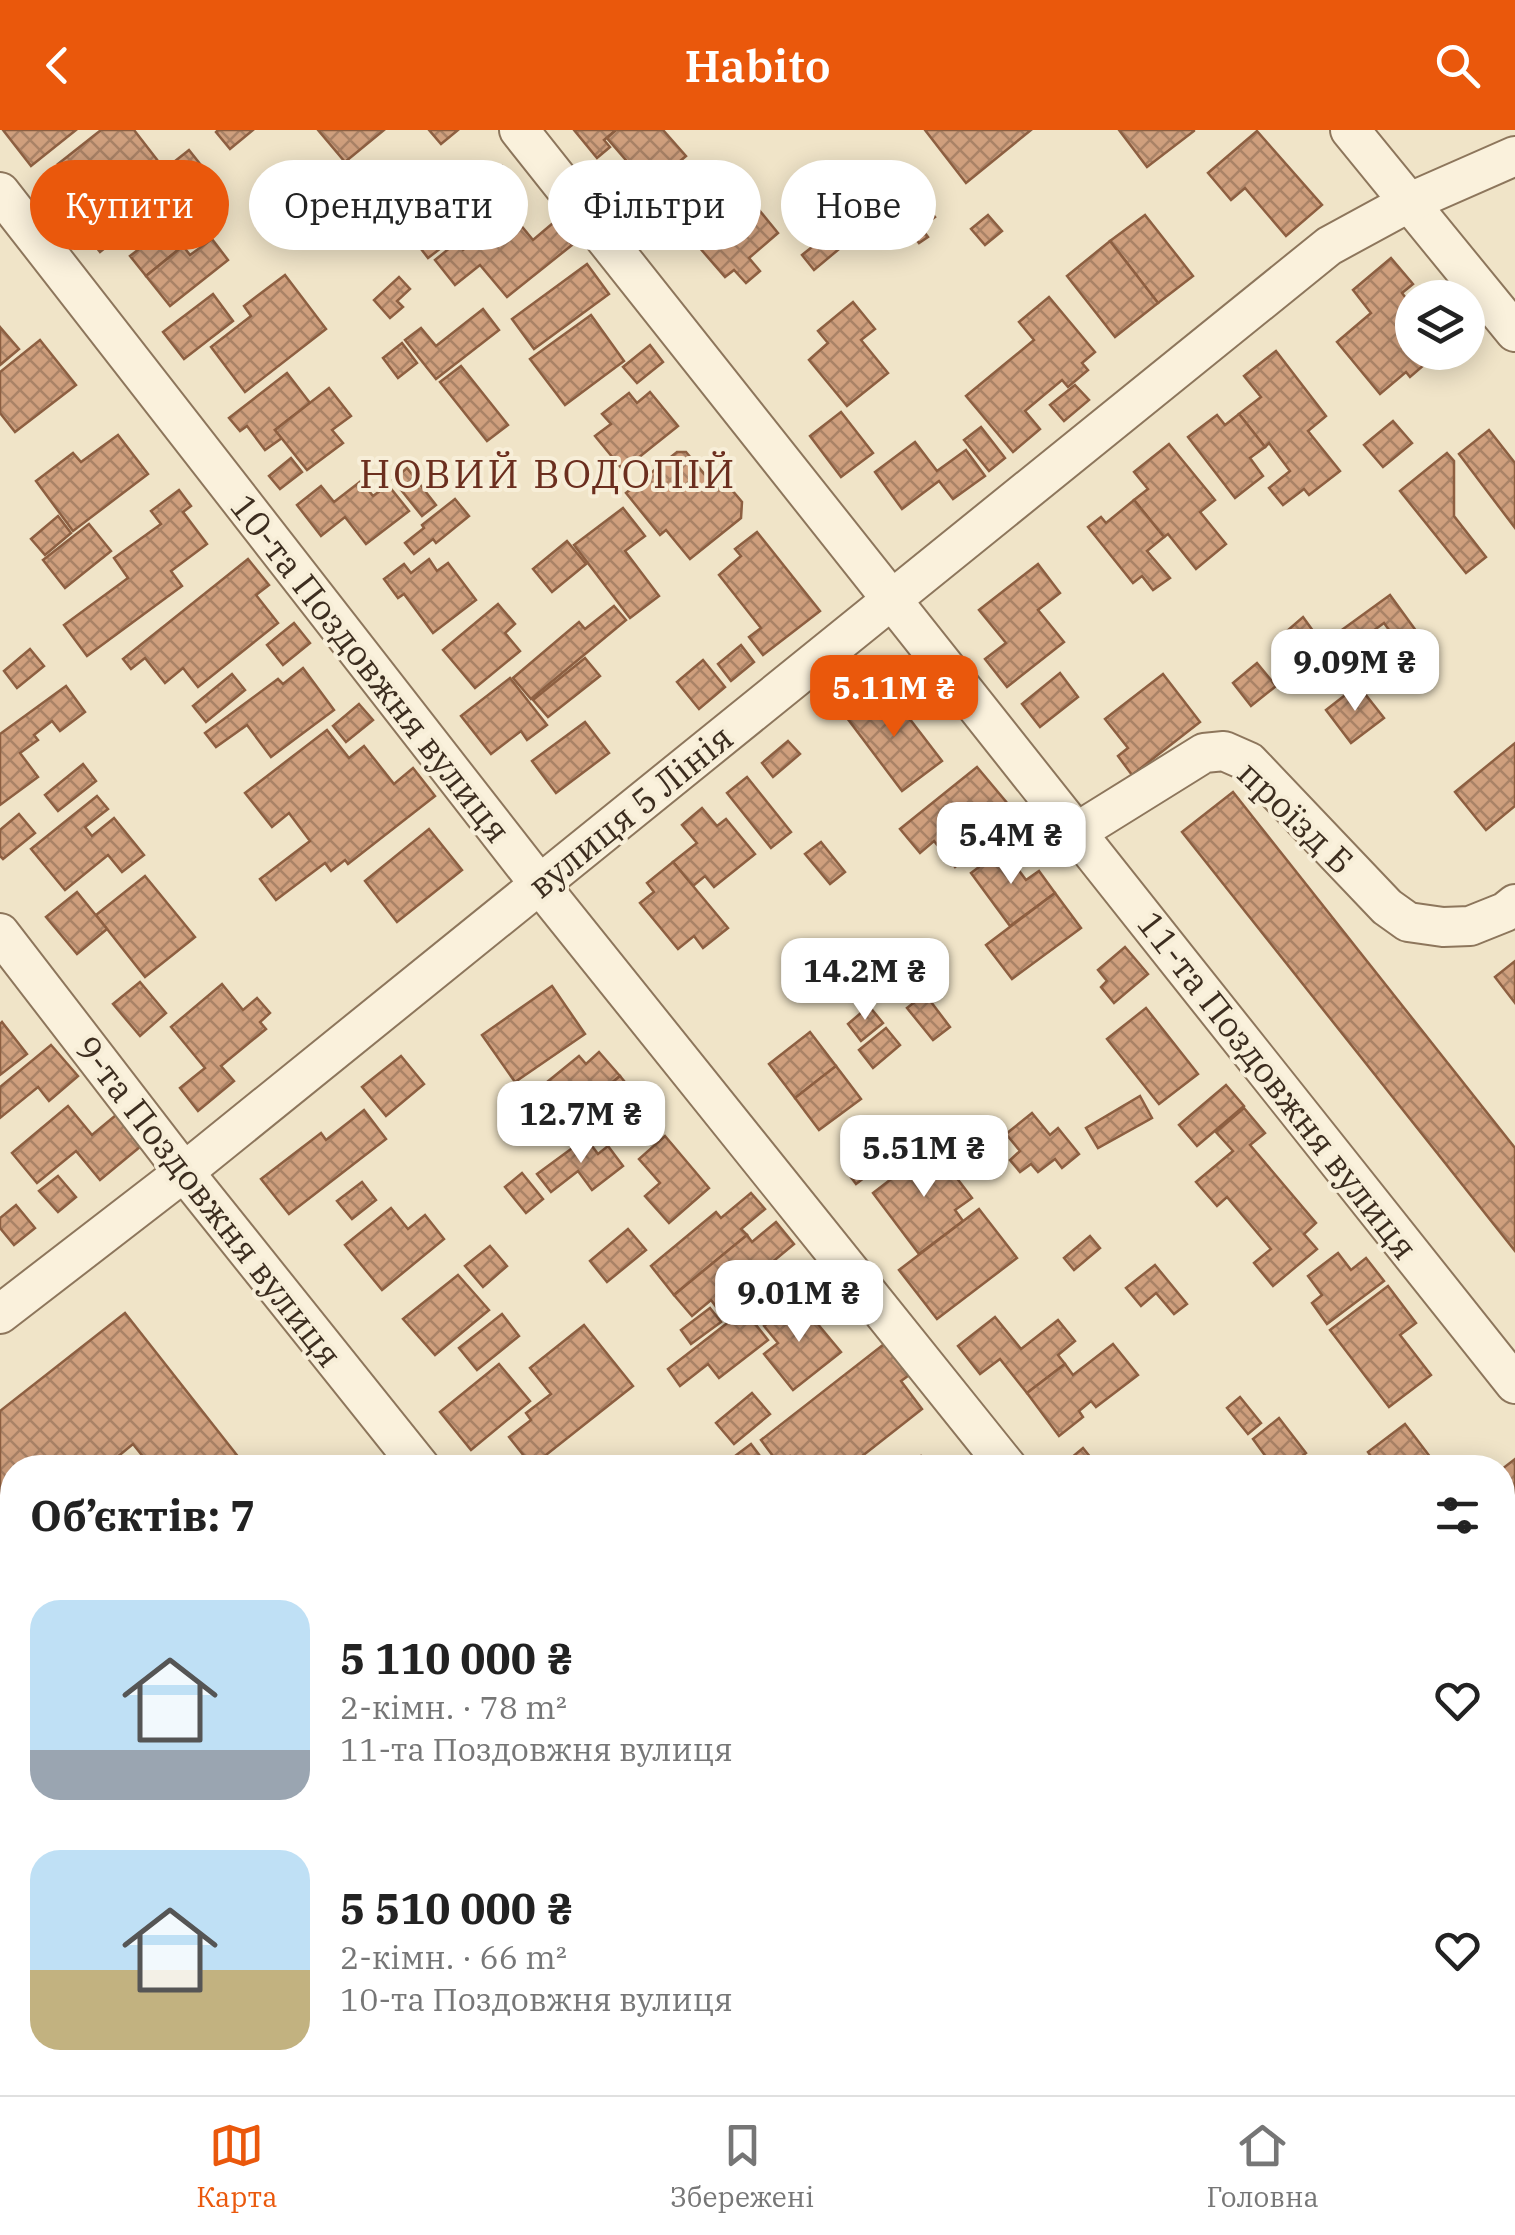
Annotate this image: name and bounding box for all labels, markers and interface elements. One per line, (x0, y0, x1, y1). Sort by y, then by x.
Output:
text: Habito (684, 36, 831, 94)
icon: back (30, 38, 85, 93)
icon: search (1430, 38, 1485, 93)
chip: Купити (30, 160, 229, 250)
chip: Орендувати (249, 160, 528, 250)
chip: Фільтри (548, 160, 761, 250)
chip: Нове (781, 160, 936, 250)
map controls (1395, 280, 1485, 370)
button: layers (1395, 280, 1485, 370)
district label: НОВИЙ ВОДОПІЙ (359, 447, 737, 499)
street label: 10-та Поздовжня вулиця (221, 485, 521, 851)
pin: 9.09M ₴ (1263, 629, 1447, 714)
text: 9.09M ₴ (1293, 640, 1417, 682)
pin: 5.11M ₴ (802, 655, 986, 740)
text: 5.11M ₴ (832, 666, 956, 708)
street label: вулиця 5 Лінія (518, 714, 742, 908)
street label: проїзд Б (1228, 750, 1364, 884)
pin: 5.4M ₴ (930, 802, 1092, 887)
text: 5.4M ₴ (959, 813, 1063, 855)
street label: 11-та Поздовжня вулиця (1128, 902, 1428, 1268)
pin: 14.2M ₴ (773, 938, 957, 1023)
text: 14.2M ₴ (803, 949, 927, 991)
street label: 9-та Поздовжня вулиця (65, 1026, 353, 1376)
pin: 12.7M ₴ (489, 1081, 673, 1166)
text: 12.7M ₴ (519, 1092, 643, 1134)
pin: 5.51M ₴ (832, 1115, 1016, 1200)
text: 5.51M ₴ (862, 1126, 986, 1168)
pin: 9.01M ₴ (707, 1260, 891, 1345)
text: 9.01M ₴ (737, 1271, 861, 1313)
text: Об’єктів: 7 (30, 1488, 255, 1543)
icon: filters (1430, 1488, 1485, 1543)
text: 5 110 000 ₴ (340, 1631, 573, 1686)
icon: home (110, 1640, 230, 1760)
icon: heart (1430, 1673, 1485, 1728)
text: 2-кімн. · 78 m² (340, 1686, 567, 1728)
text: 11-та Поздовжня вулиця (340, 1728, 733, 1770)
text: 5 510 000 ₴ (340, 1881, 573, 1936)
icon: home (110, 1890, 230, 2010)
icon: heart (1430, 1923, 1485, 1978)
text: 2-кімн. · 66 m² (340, 1936, 567, 1978)
text: 10-та Поздовжня вулиця (340, 1978, 733, 2020)
tab: Карта (196, 2118, 278, 2215)
tab: Збережені (670, 2118, 814, 2215)
tab: Головна (1207, 2118, 1319, 2215)

